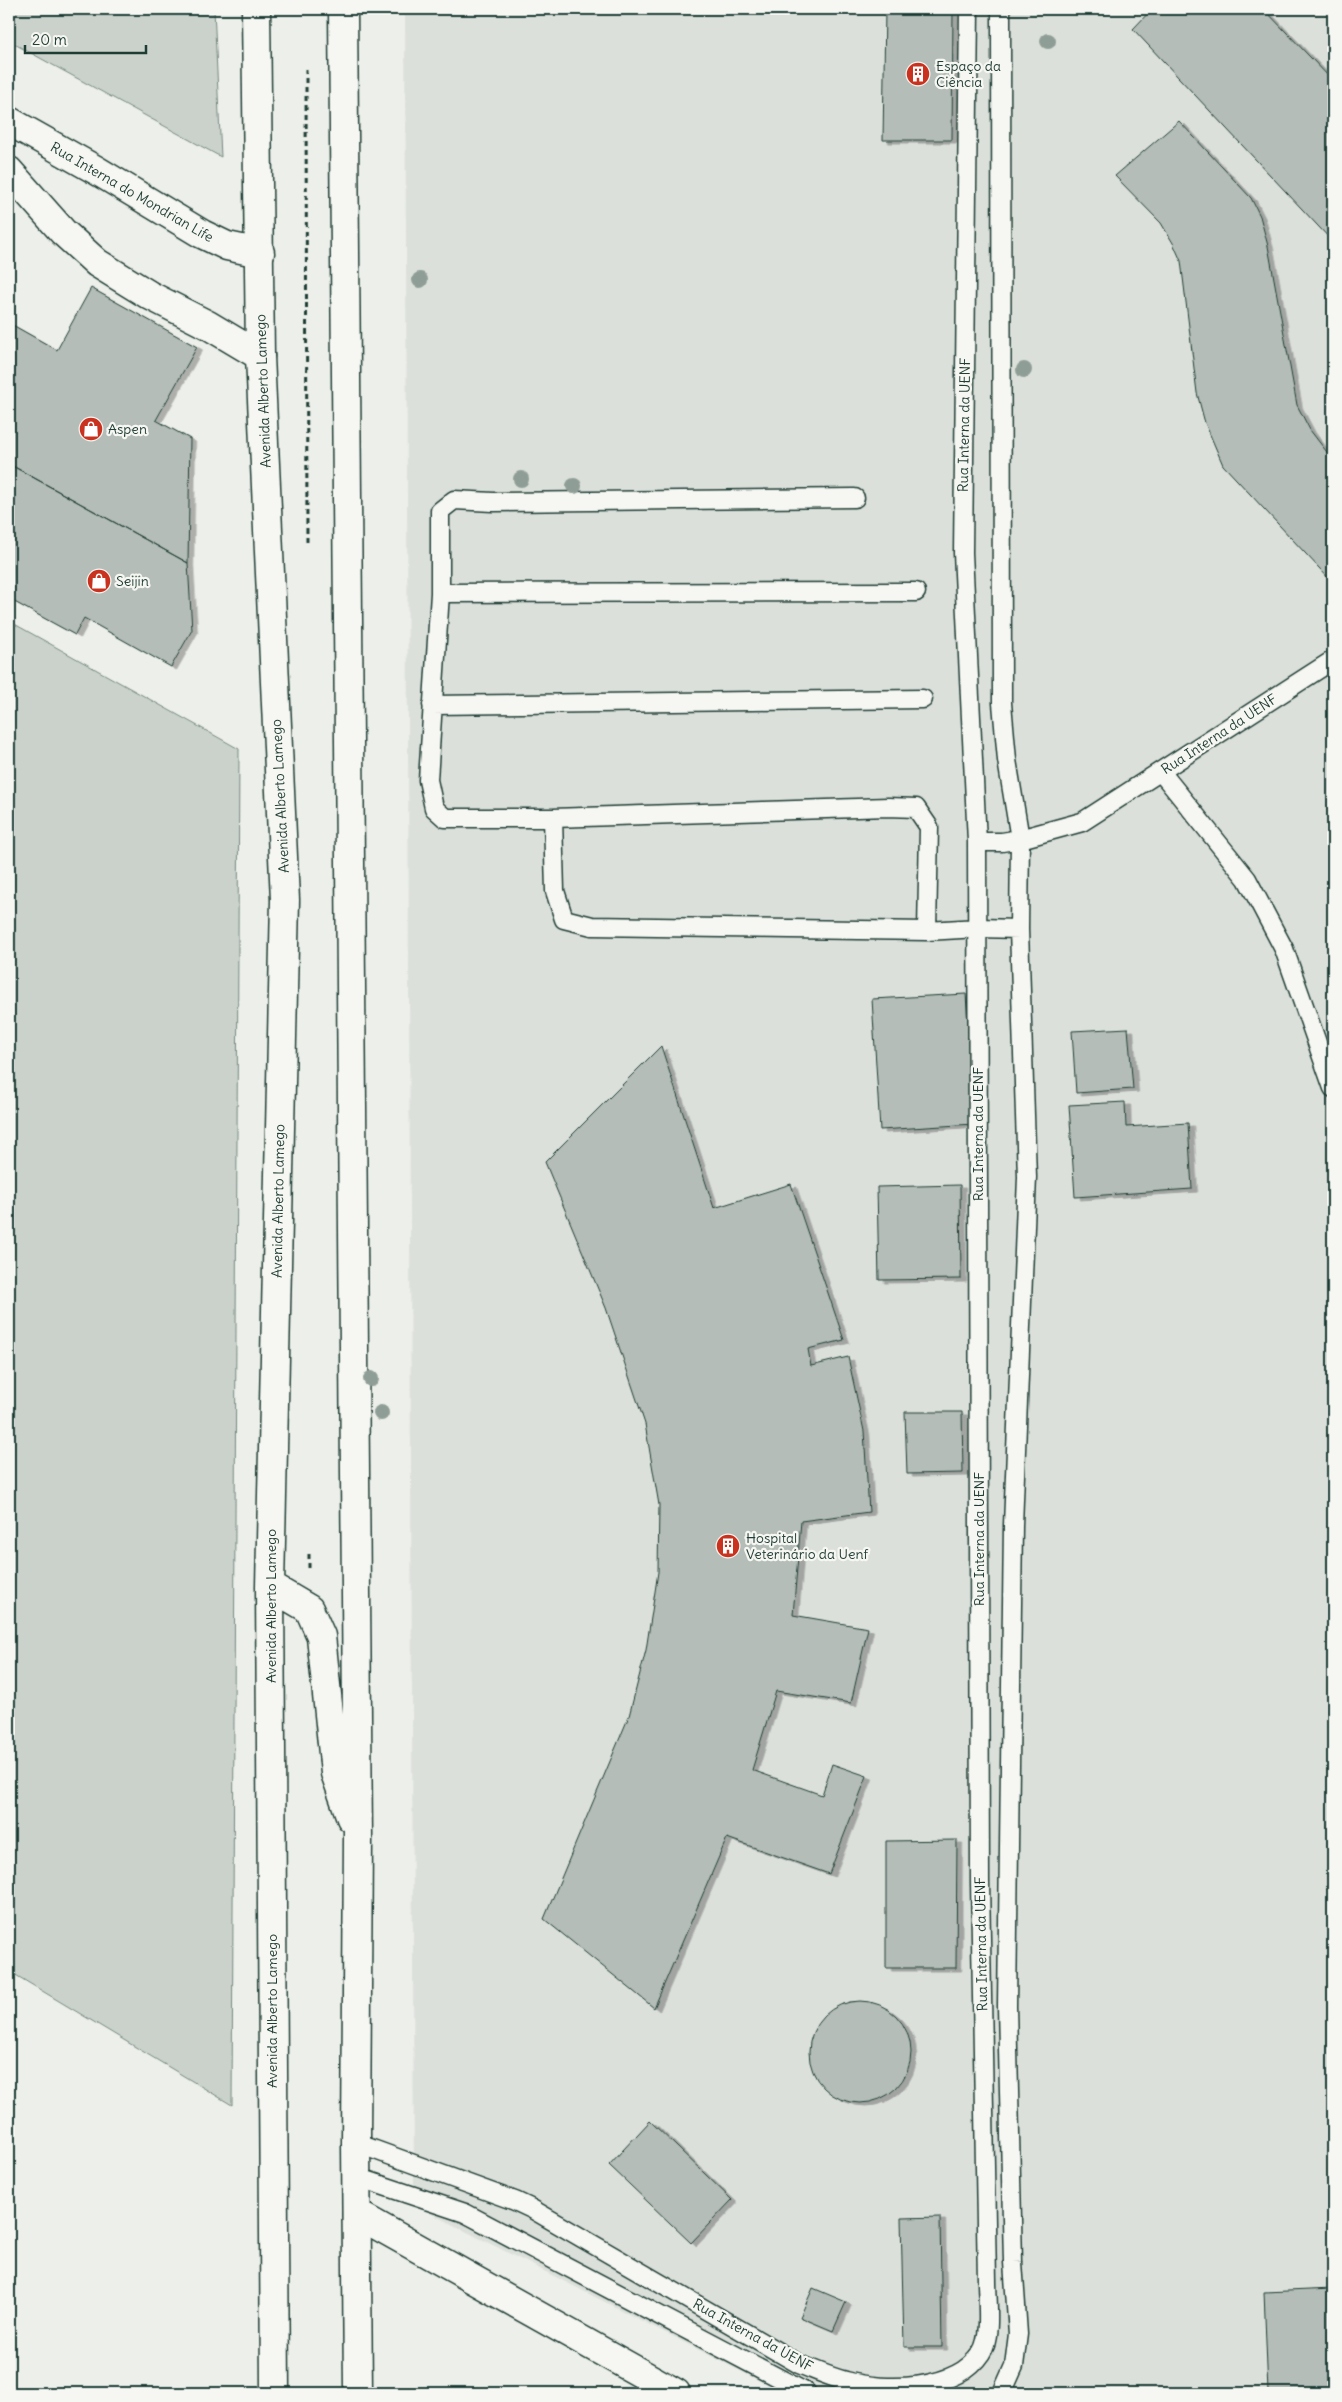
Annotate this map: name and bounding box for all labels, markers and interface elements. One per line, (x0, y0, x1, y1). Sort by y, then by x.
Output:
scale bar (25, 22, 146, 54)
text: 20 m (32, 30, 67, 49)
place label: Espaço da Ciência (936, 57, 1001, 91)
building icon: Espaço da Ciência (905, 61, 931, 87)
street label: Rua Interna do Mondrian Life (47, 138, 217, 246)
street label: Avenida Alberto Lamego (251, 314, 275, 468)
street label: Rua Interna da UENF (954, 358, 974, 492)
shop icon: Aspen (78, 416, 104, 442)
place label: Aspen (108, 420, 147, 438)
shop icon: Seijin (86, 568, 112, 594)
place label: Seijin (116, 572, 149, 590)
street label: Rua Interna da UENF (1158, 690, 1280, 778)
street label: Avenida Alberto Lamego (267, 718, 293, 873)
street label: Rua Interna da UENF (969, 1067, 987, 1201)
street label: Avenida Alberto Lamego (268, 1124, 288, 1278)
street label: Rua Interna da UENF (970, 1472, 988, 1606)
street label: Avenida Alberto Lamego (262, 1529, 280, 1683)
place label: Hospital Veterinário da Uenf (746, 1529, 868, 1563)
building icon: Hospital Veterinário da Uenf (715, 1533, 741, 1559)
street label: Rua Interna da UENF (971, 1877, 991, 2011)
street label: Avenida Alberto Lamego (263, 1934, 281, 2088)
street label: Rua Interna da UENF (690, 2295, 816, 2375)

